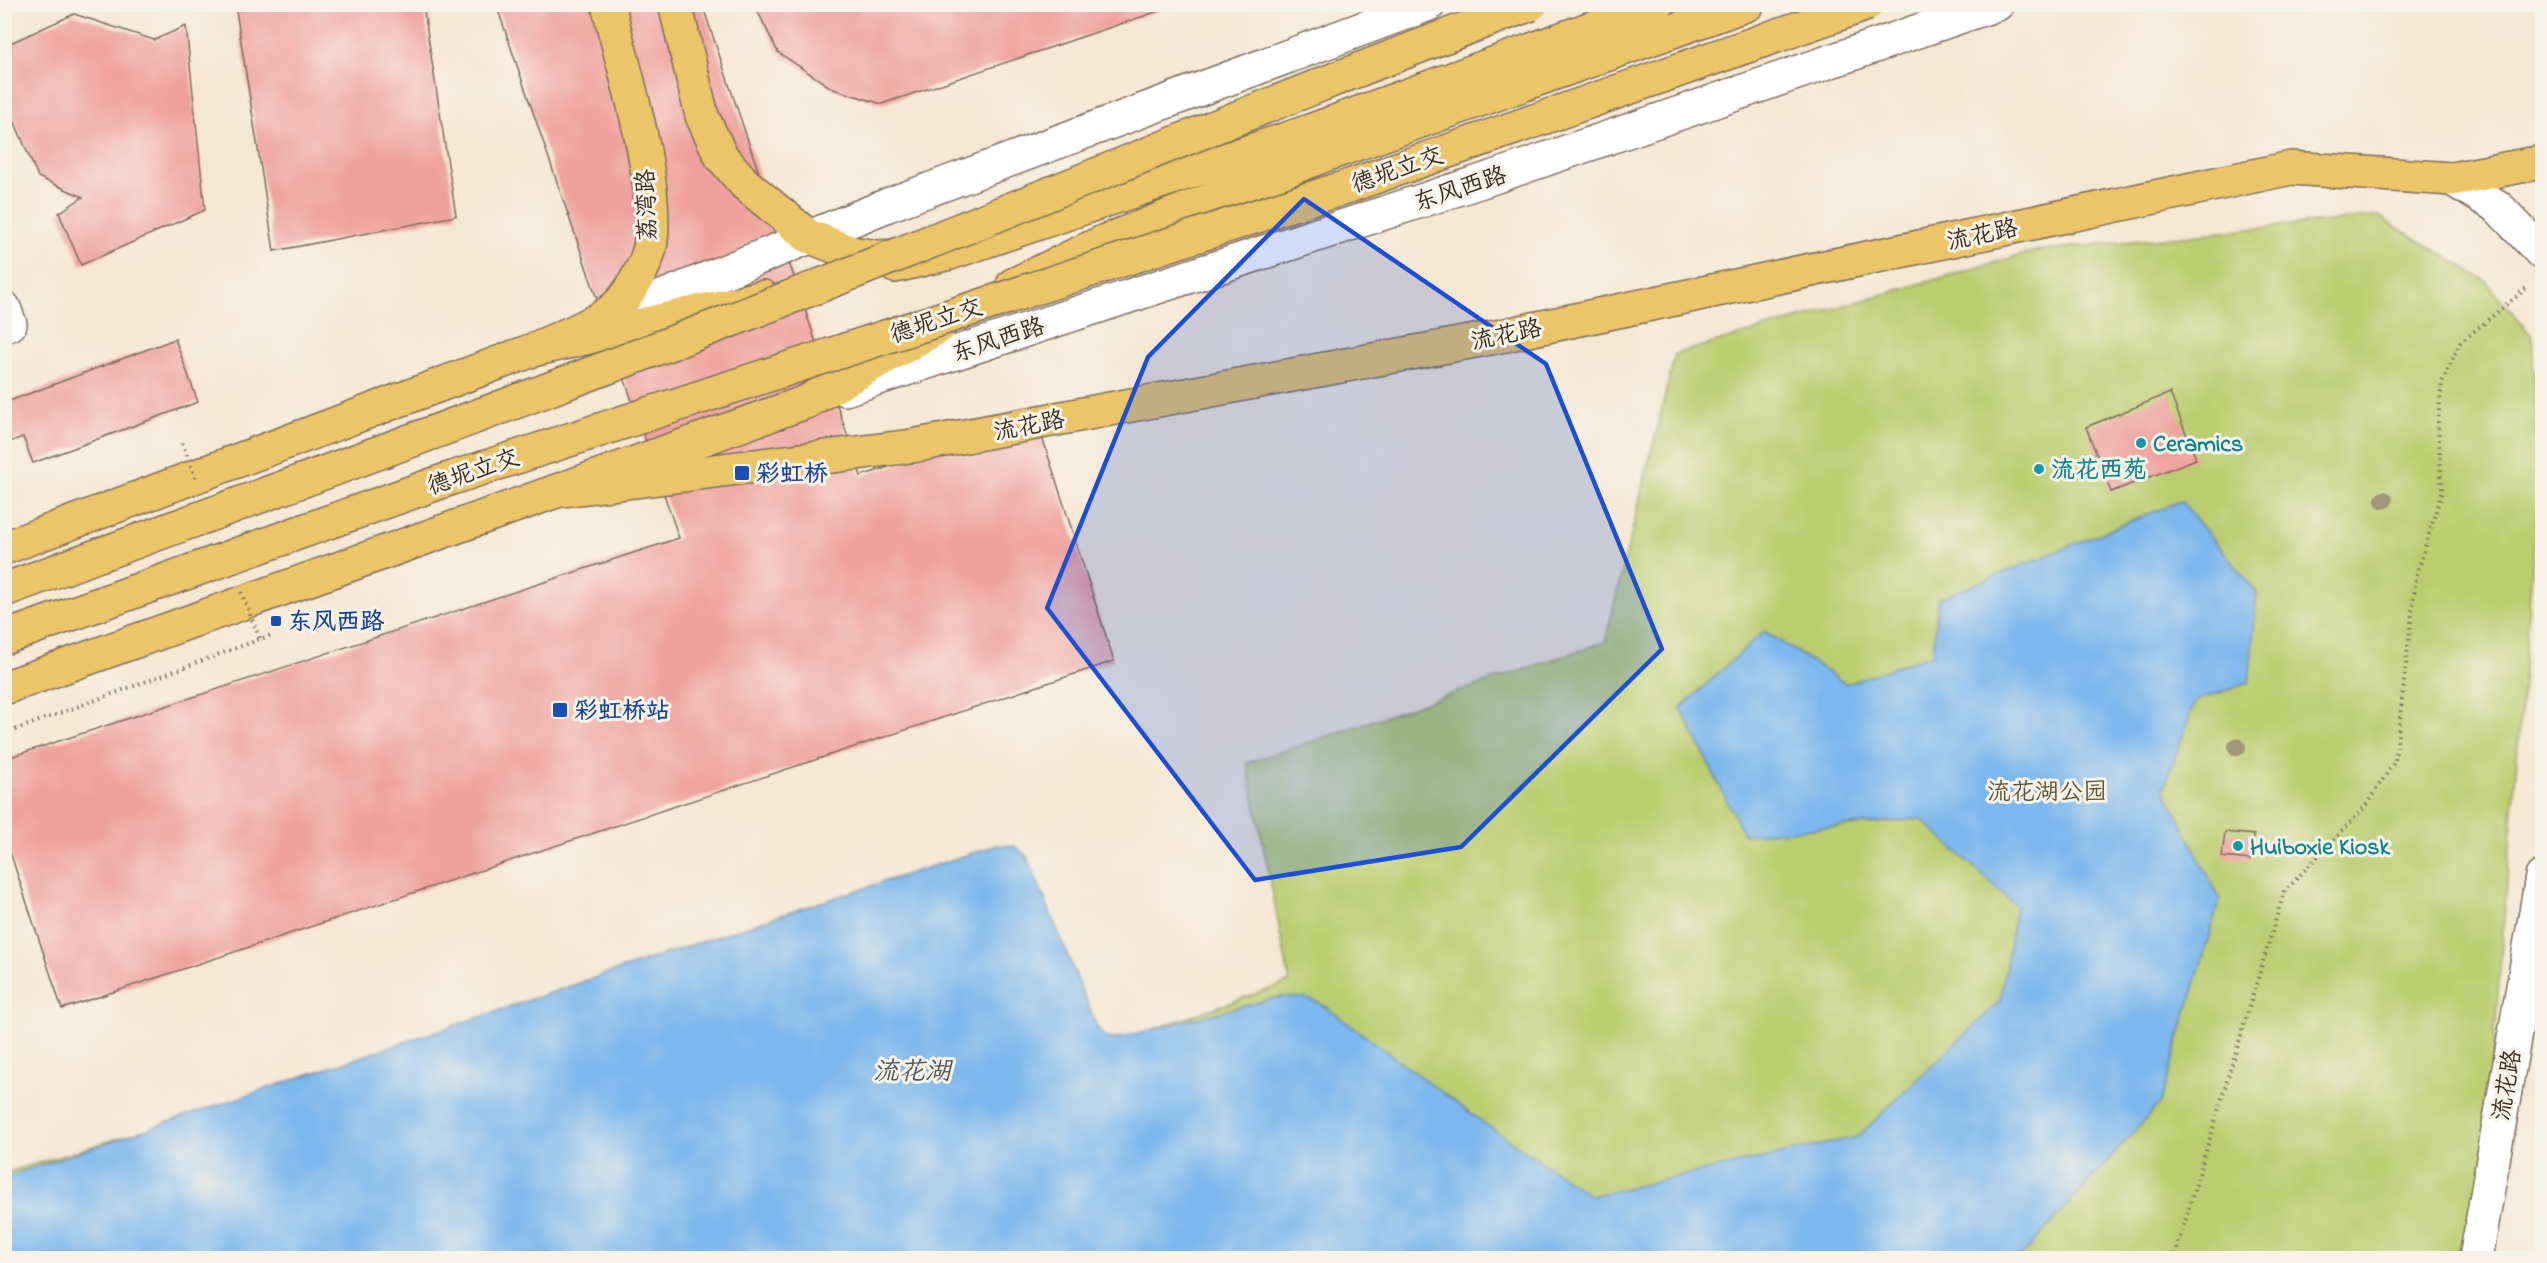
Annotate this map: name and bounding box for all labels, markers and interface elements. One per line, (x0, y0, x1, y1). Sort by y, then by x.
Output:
street label: 德坭立交 (1347, 139, 1449, 204)
street label: 东风西路 (1410, 159, 1512, 222)
street label: 荔湾路 (630, 168, 667, 242)
street label: 流花路 (1944, 212, 2021, 261)
street label: 德坭立交 (886, 291, 988, 354)
street label: 东风西路 (948, 310, 1050, 373)
street label: 流花路 (1468, 312, 1545, 361)
street label: 流花路 (991, 403, 1068, 452)
place label: Ceramics (2153, 428, 2243, 463)
marker: Ceramics (2134, 436, 2148, 450)
street label: 德坭立交 (423, 441, 525, 506)
place label: 流花西苑 (2051, 454, 2147, 489)
place label: 彩虹桥 (756, 458, 828, 493)
marker: 流花西苑 (2032, 462, 2046, 476)
marker: 彩虹桥 (733, 464, 751, 482)
place label: 东风西路 (288, 606, 385, 641)
marker: 东风西路 (269, 614, 283, 628)
place label: 彩虹桥站 (574, 695, 670, 730)
marker: 彩虹桥站 (551, 701, 569, 719)
park label: 流花湖公园 (1987, 776, 2107, 811)
place label: Huiboxie Kiosk (2250, 831, 2391, 866)
marker: Huiboxie Kiosk (2231, 839, 2245, 853)
street label: 流花路 (2485, 1047, 2532, 1124)
water label: 流花湖 (873, 1054, 954, 1092)

